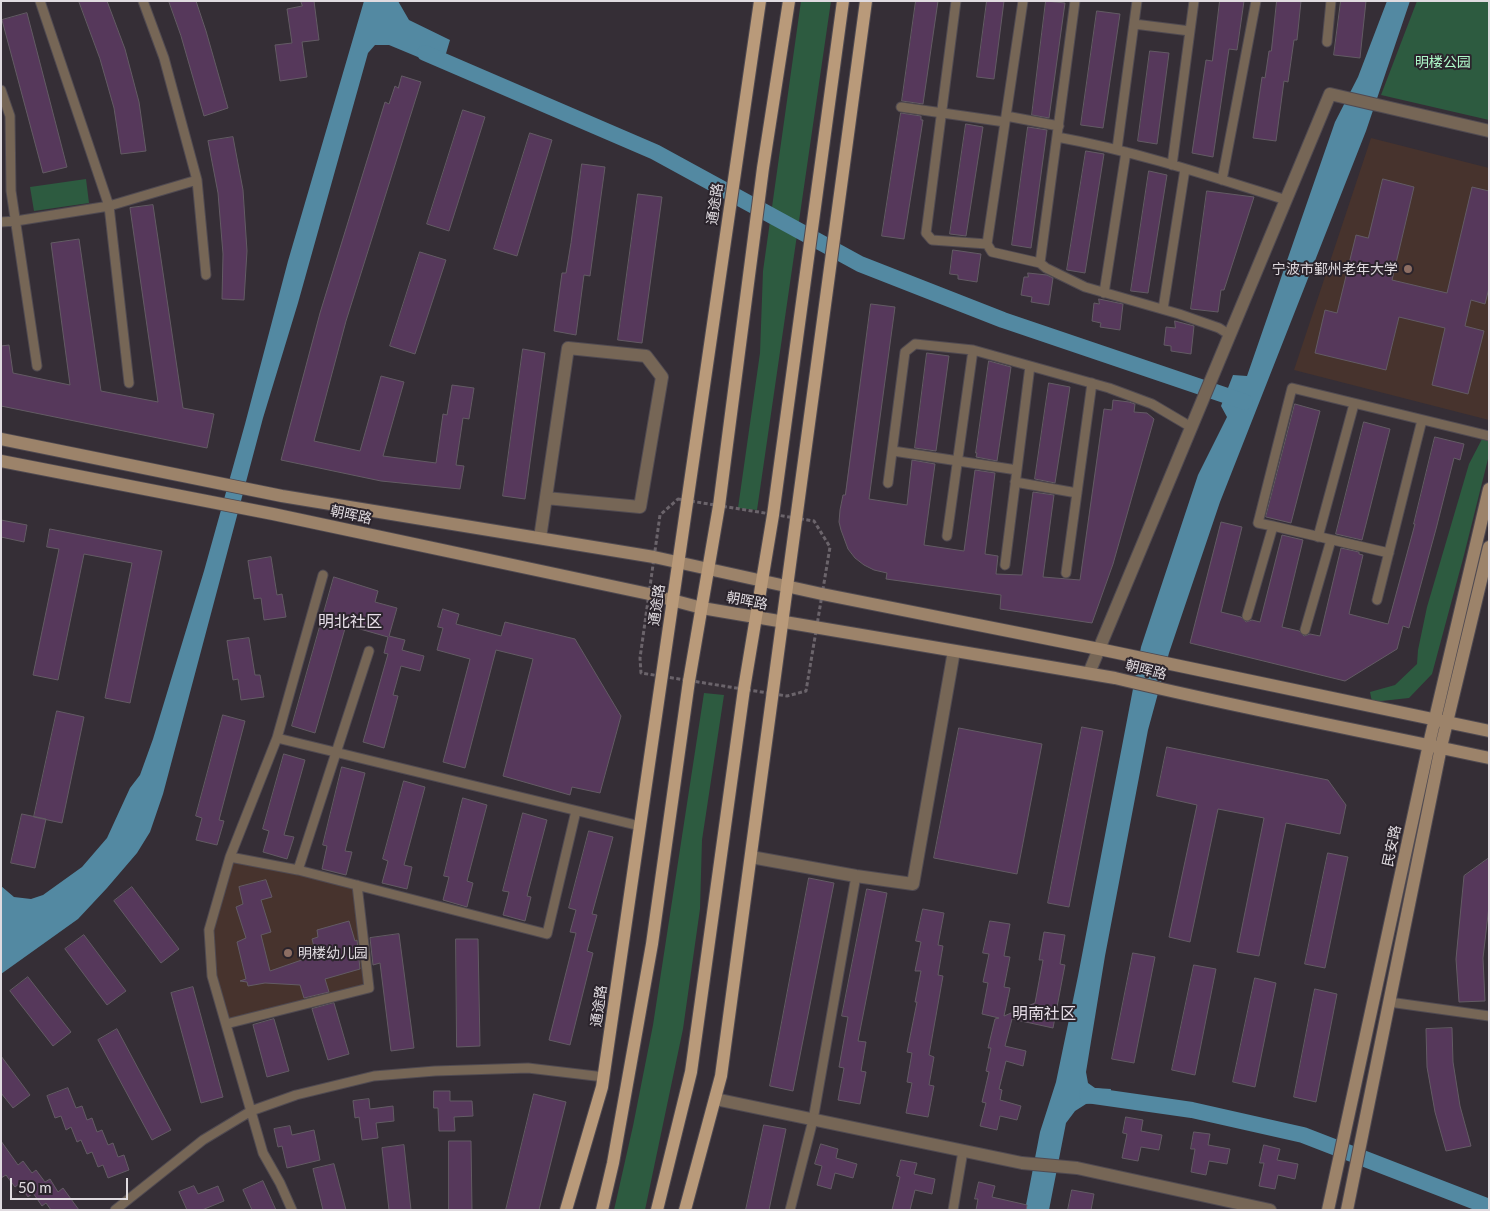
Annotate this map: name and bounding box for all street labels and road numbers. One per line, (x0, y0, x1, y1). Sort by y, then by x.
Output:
street label: 通途路 (704, 182, 726, 226)
street label: 朝晖路 (329, 502, 373, 528)
street label: 通途路 (646, 583, 668, 627)
street label: 朝晖路 (725, 589, 769, 613)
street label: 朝晖路 (1124, 657, 1168, 683)
street label: 民安路 (1379, 824, 1405, 868)
street label: 通途路 (588, 984, 610, 1028)

